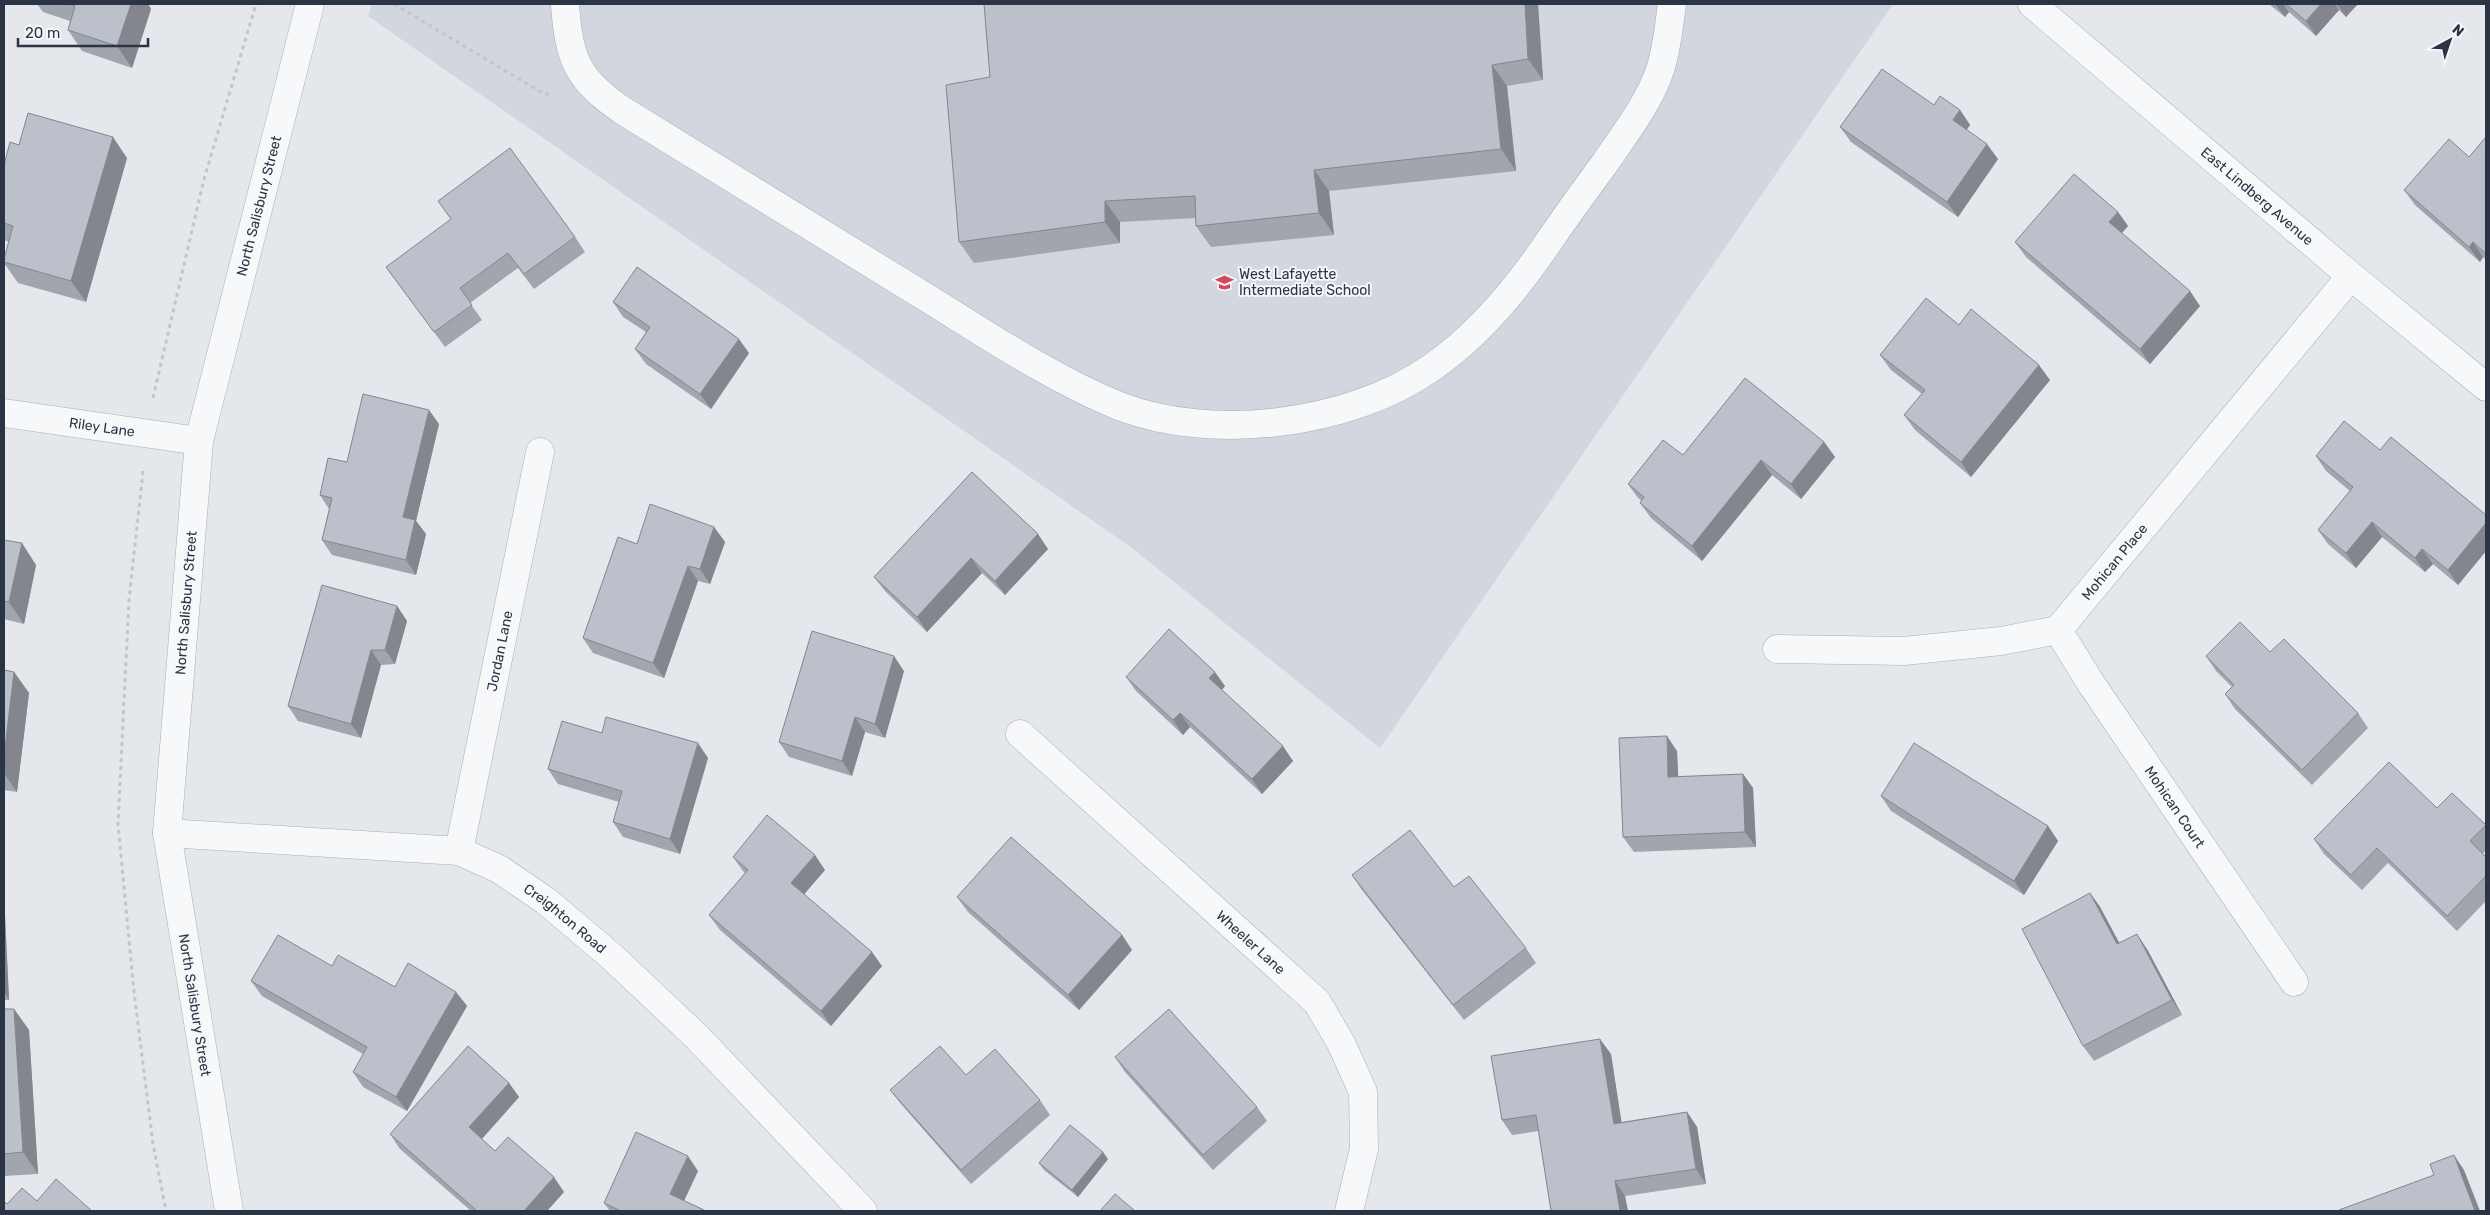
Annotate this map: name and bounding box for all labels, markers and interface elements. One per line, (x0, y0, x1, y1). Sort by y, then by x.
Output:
scale bar (18, 15, 148, 47)
north arrow (2425, 15, 2475, 65)
text: N (2449, 21, 2467, 40)
text: 20 m (25, 24, 60, 42)
street label: North Salisbury Street (233, 133, 285, 278)
street label: East Lindberg Avenue (2197, 144, 2317, 249)
place label: West Lafayette Intermediate School (1239, 266, 1371, 299)
school or university icon: West Lafayette Intermediate School (1215, 272, 1235, 292)
street label: Riley Lane (68, 414, 136, 441)
street label: Mohican Place (2078, 520, 2151, 604)
street label: North Salisbury Street (172, 530, 201, 675)
street label: Jordan Lane (484, 609, 517, 693)
street label: Mohican Court (2141, 763, 2209, 852)
street label: Creighton Road (520, 880, 609, 957)
street label: Wheeler Lane (1213, 907, 1289, 978)
street label: North Salisbury Street (175, 933, 214, 1078)

